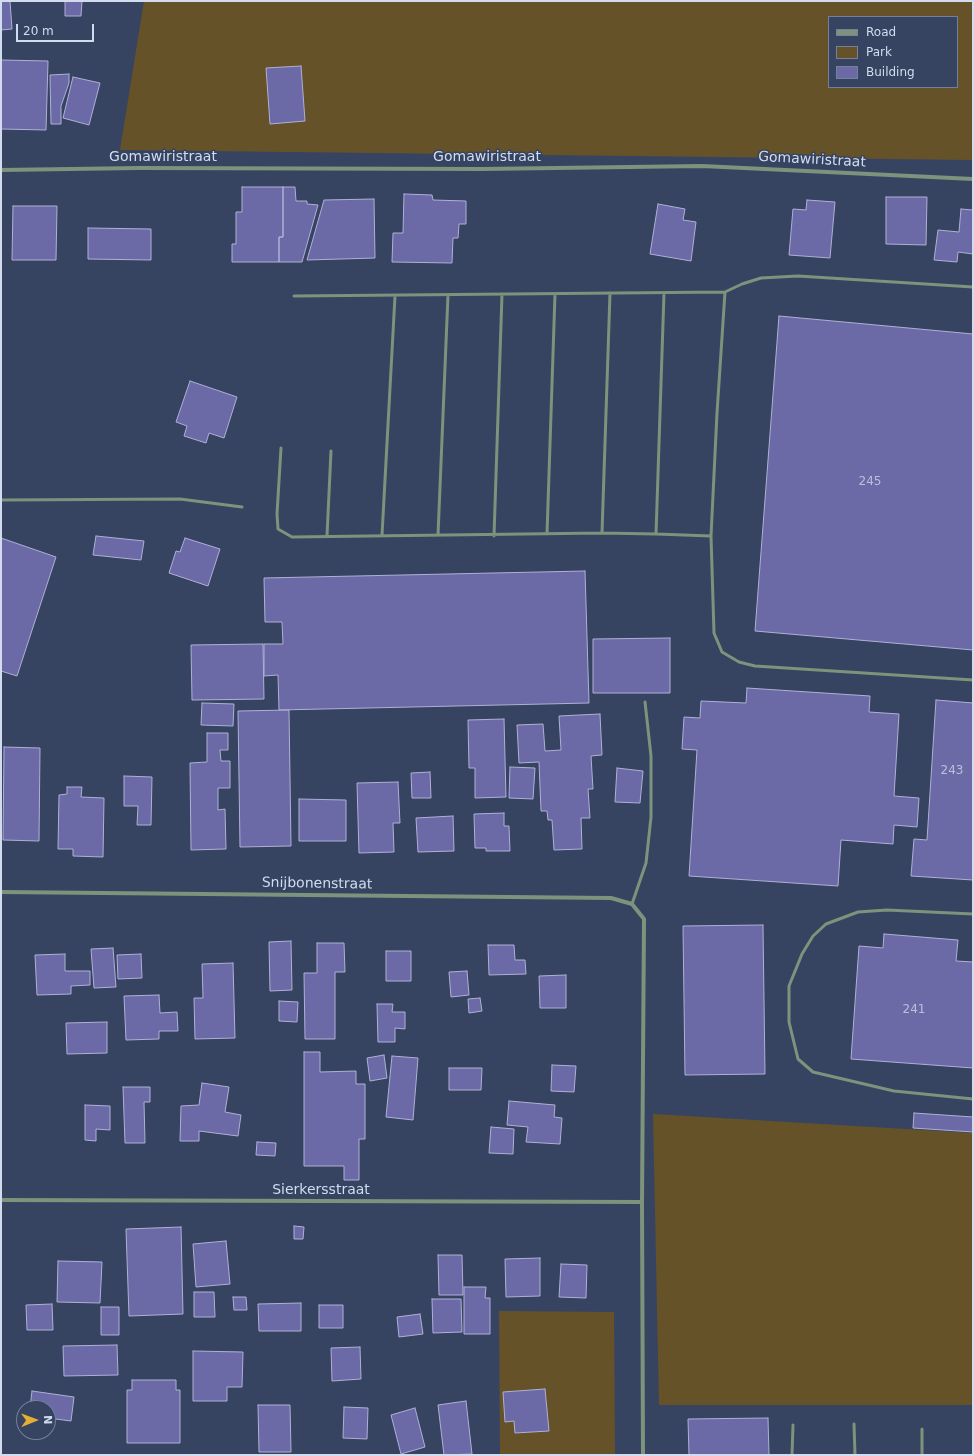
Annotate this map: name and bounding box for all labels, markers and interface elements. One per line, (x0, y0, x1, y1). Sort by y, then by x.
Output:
scale bar (18, 16, 96, 42)
legend (828, 16, 958, 88)
text: 20 m (23, 24, 54, 38)
text: Road (866, 25, 896, 39)
text: Park (866, 45, 892, 59)
text: Building (866, 65, 915, 79)
street label: Gomawiristraat (109, 149, 217, 165)
street label: Gomawiristraat (433, 149, 541, 165)
street label: Gomawiristraat (758, 149, 866, 171)
house number: 245 (859, 475, 881, 489)
house number: 243 (941, 764, 963, 778)
street label: Snijbonenstraat (262, 875, 372, 893)
house number: 241 (903, 1003, 925, 1017)
street label: Sierkersstraat (272, 1182, 370, 1198)
north arrow (16, 1400, 56, 1440)
text: N (41, 1415, 54, 1425)

